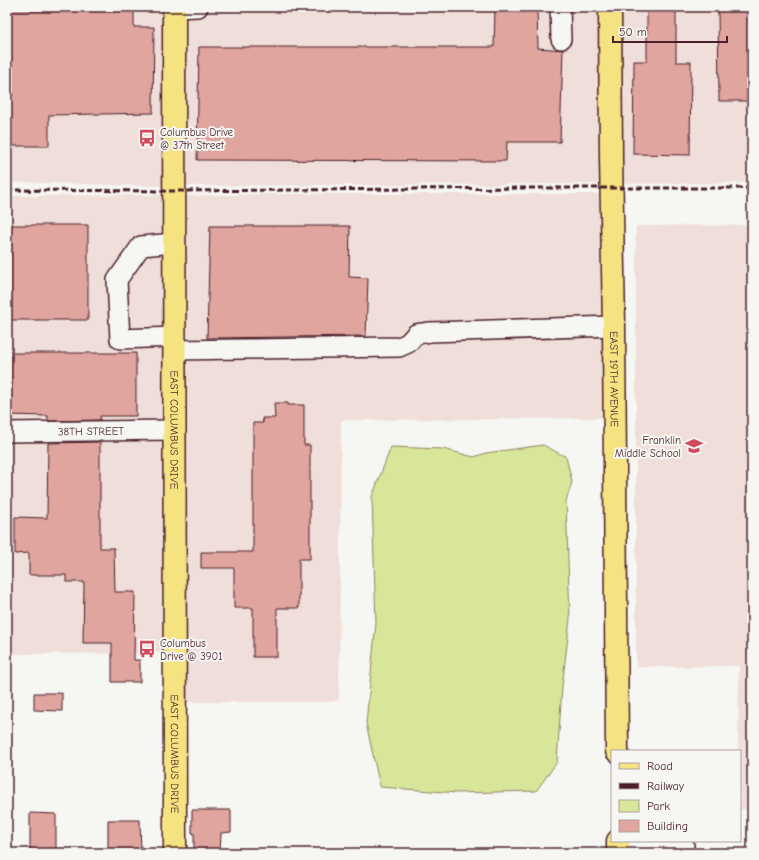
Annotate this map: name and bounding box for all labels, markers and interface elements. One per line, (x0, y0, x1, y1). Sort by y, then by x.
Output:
scale bar (613, 18, 727, 44)
text: 50 m (619, 25, 647, 39)
place label: Columbus Drive @ 37th Street (160, 126, 234, 152)
bus stop icon: Columbus Drive @ 37th Street (137, 128, 157, 148)
street label: EAST 19TH AVENUE (608, 331, 621, 427)
street label: EAST COLUMBUS DRIVE (168, 371, 181, 490)
street label: 38TH STREET (58, 424, 124, 438)
place label: Franklin Middle School (615, 434, 681, 460)
school or university icon: Franklin Middle School (684, 436, 704, 456)
place label: Columbus Drive @ 3901 (160, 637, 223, 663)
bus stop icon: Columbus Drive @ 3901 (137, 639, 157, 659)
street label: EAST COLUMBUS DRIVE (168, 695, 181, 814)
legend (611, 750, 741, 842)
text: Road (647, 759, 673, 773)
text: Railway (647, 779, 685, 793)
text: Park (647, 799, 670, 813)
text: Building (647, 819, 688, 833)

